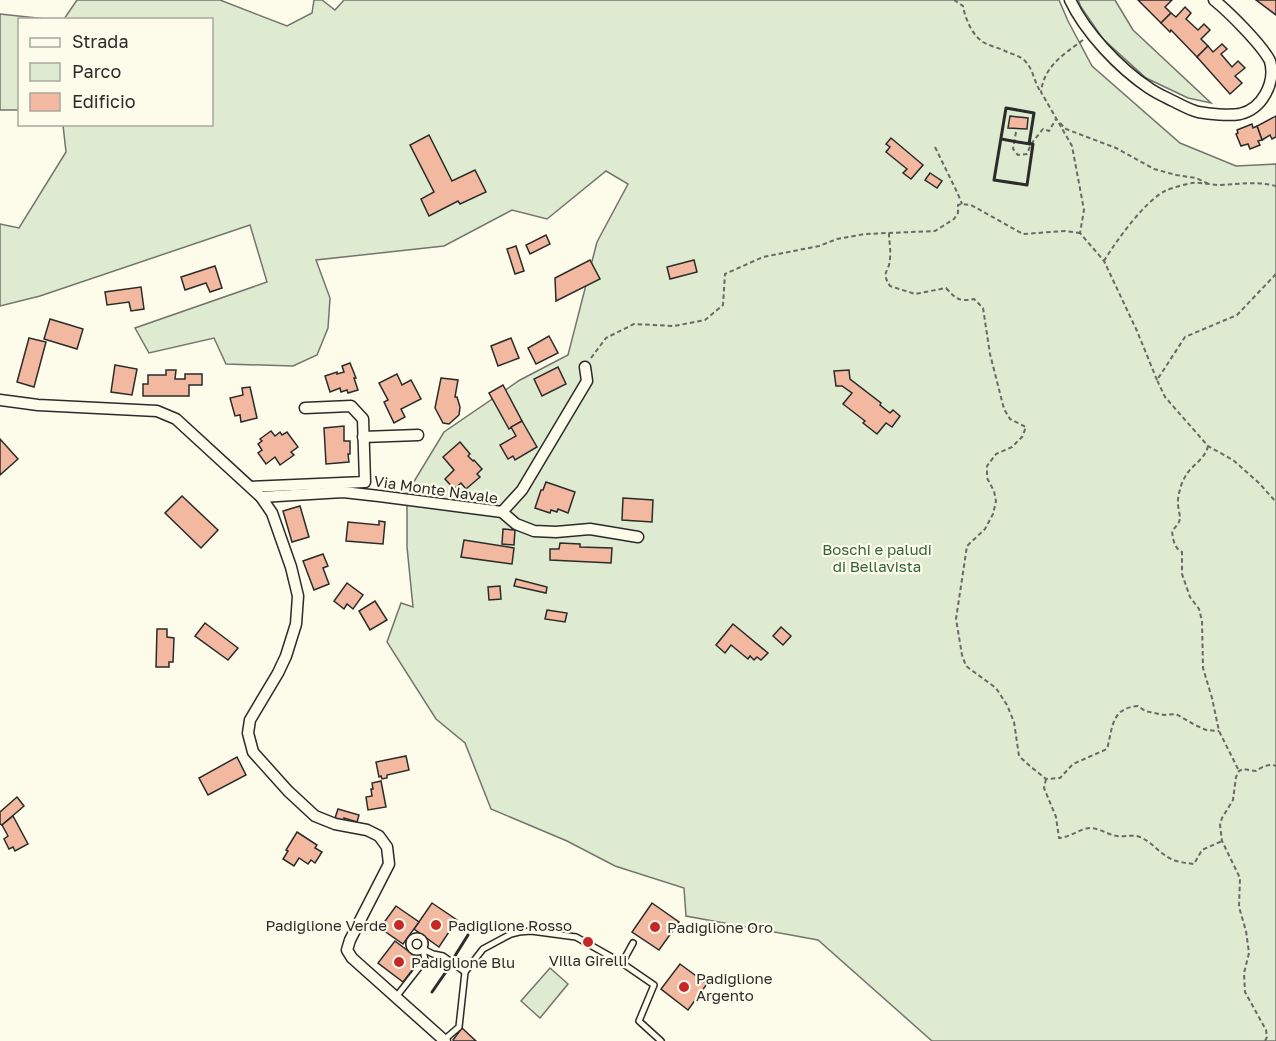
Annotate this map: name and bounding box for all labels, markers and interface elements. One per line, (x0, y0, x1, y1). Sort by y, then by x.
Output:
legend (18, 18, 213, 126)
text: Strada (72, 30, 129, 52)
text: Parco (72, 60, 121, 82)
text: Edificio (72, 90, 136, 112)
street label: Via Monte Navale (373, 471, 499, 507)
park label: Boschi e paludi di Bellavista (822, 540, 932, 575)
place label: Padiglione Verde (265, 916, 387, 934)
place label: Padiglione Rosso (448, 916, 572, 934)
marker: Padiglione Verde (392, 918, 406, 932)
marker: Padiglione Rosso (429, 918, 443, 932)
place label: Padiglione Oro (667, 918, 773, 936)
marker: Padiglione Oro (648, 920, 662, 934)
marker: Villa Girelli (581, 935, 595, 949)
place label: Villa Girelli (549, 951, 627, 969)
place label: Padiglione Blu (411, 953, 515, 971)
marker: Padiglione Blu (392, 955, 406, 969)
place label: Padiglione Argento (696, 969, 773, 1004)
marker: Padiglione Argento (677, 980, 691, 994)

